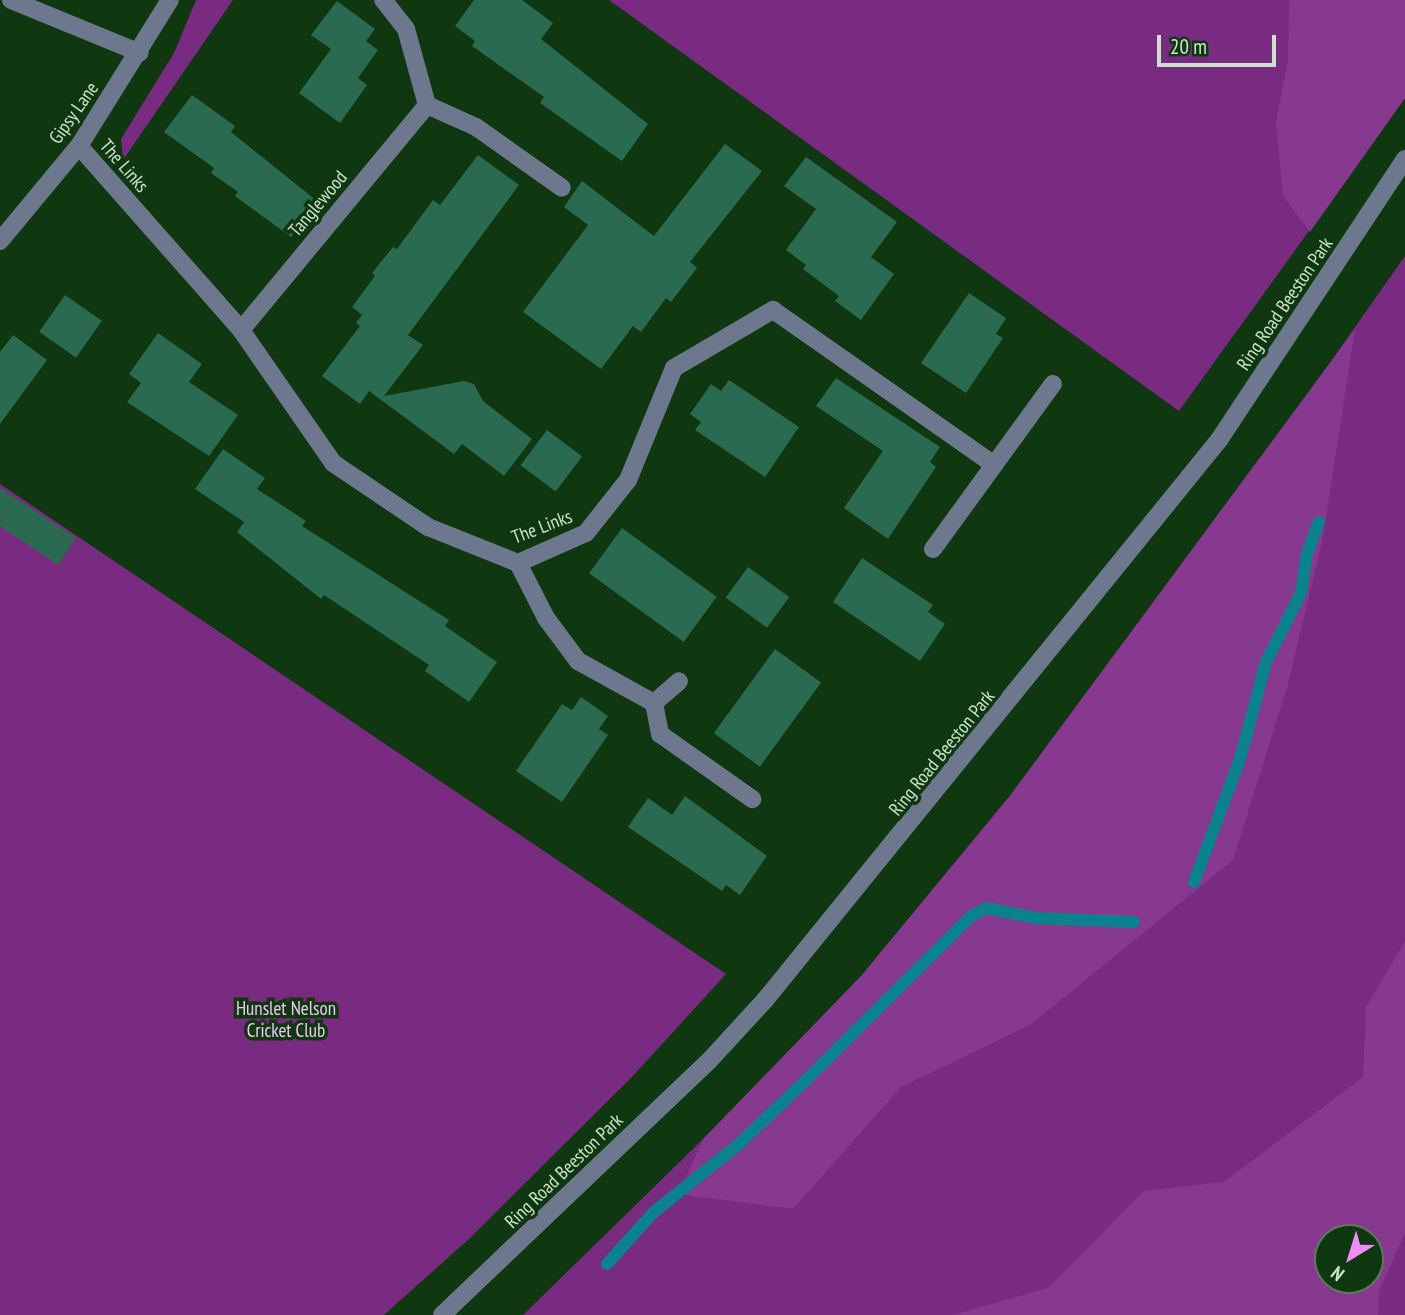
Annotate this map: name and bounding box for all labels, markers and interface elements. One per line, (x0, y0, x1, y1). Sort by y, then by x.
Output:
scale bar (1160, 21, 1279, 65)
text: 20 m (1170, 33, 1207, 60)
street label: Gipsy Lane (44, 77, 104, 149)
street label: The Links (95, 135, 153, 197)
street label: Tanglewood (284, 166, 352, 242)
street label: Ring Road Beeston Park (1232, 233, 1338, 375)
street label: The Links (509, 505, 575, 549)
street label: Ring Road Beeston Park (884, 686, 1000, 820)
park label: Hunslet Nelson Cricket Club (236, 998, 336, 1042)
street label: Ring Road Beeston Park (500, 1109, 628, 1233)
north arrow (1314, 1224, 1384, 1294)
text: N (1326, 1261, 1349, 1287)

